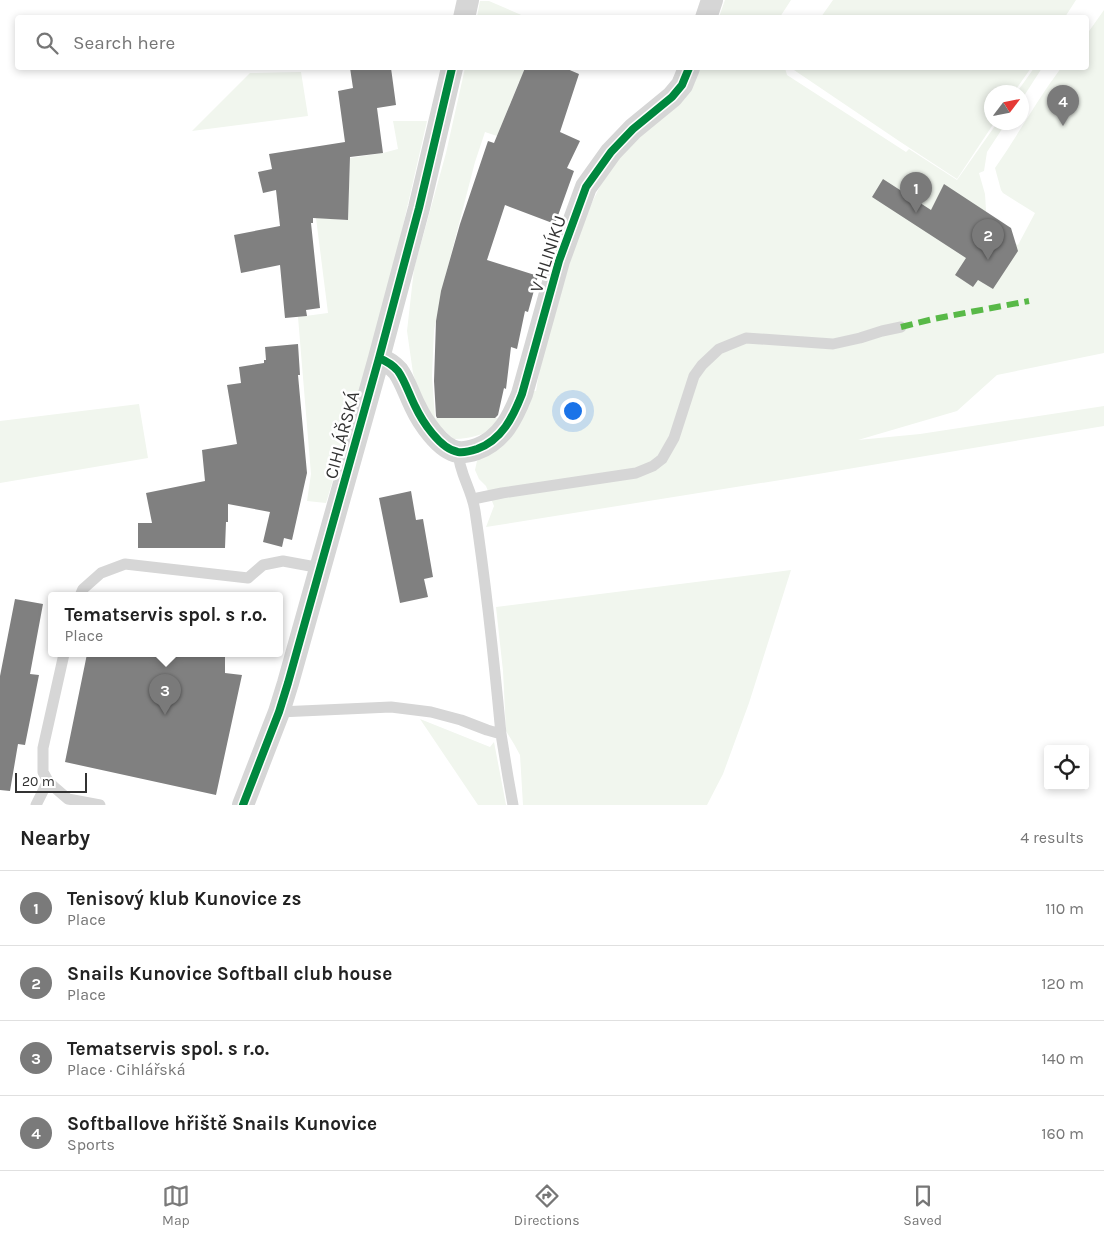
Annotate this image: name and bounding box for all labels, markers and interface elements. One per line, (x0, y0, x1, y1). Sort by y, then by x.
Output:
search box (15, 15, 1089, 70)
icon: search (33, 29, 61, 57)
text: Search here (73, 32, 175, 54)
north arrow (984, 85, 1029, 130)
pin: 4 (1047, 85, 1079, 126)
pin: 1 (900, 172, 932, 213)
street label: V HLINÍKU (524, 212, 571, 295)
pin: 2 (972, 219, 1004, 260)
street label: CIHLÁŘSKÁ (319, 388, 364, 481)
your location (560, 398, 586, 424)
popup (48, 592, 283, 657)
text: Tematservis spol. s r.o. (65, 604, 266, 626)
text: Place (65, 626, 103, 645)
pin: 3 (149, 674, 181, 715)
map controls (1044, 745, 1089, 790)
button: locate (1044, 745, 1089, 790)
scale bar (15, 770, 88, 793)
text: 20 m (22, 773, 55, 790)
text: Nearby (20, 826, 90, 850)
text: 4 results (1020, 828, 1084, 847)
text: Tenisový klub Kunovice zs (67, 888, 301, 910)
text: 1 (33, 899, 39, 918)
text: 110 m (1045, 899, 1084, 918)
text: Place (67, 910, 106, 929)
text: Snails Kunovice Softball club house (67, 963, 392, 985)
text: 2 (31, 974, 41, 993)
text: 120 m (1041, 974, 1084, 993)
text: Place (67, 985, 106, 1004)
text: Tematservis spol. s r.o. (67, 1038, 269, 1060)
text: 3 (31, 1049, 41, 1068)
text: 140 m (1042, 1049, 1084, 1068)
text: Place · Cihlářská (67, 1060, 186, 1079)
text: Softballove hřiště Snails Kunovice (67, 1113, 377, 1135)
text: 4 (31, 1124, 41, 1143)
text: 160 m (1041, 1124, 1084, 1143)
text: Sports (67, 1135, 115, 1154)
tab: Map (162, 1182, 190, 1229)
tab: Directions (514, 1182, 580, 1229)
tab: Saved (903, 1182, 942, 1229)

